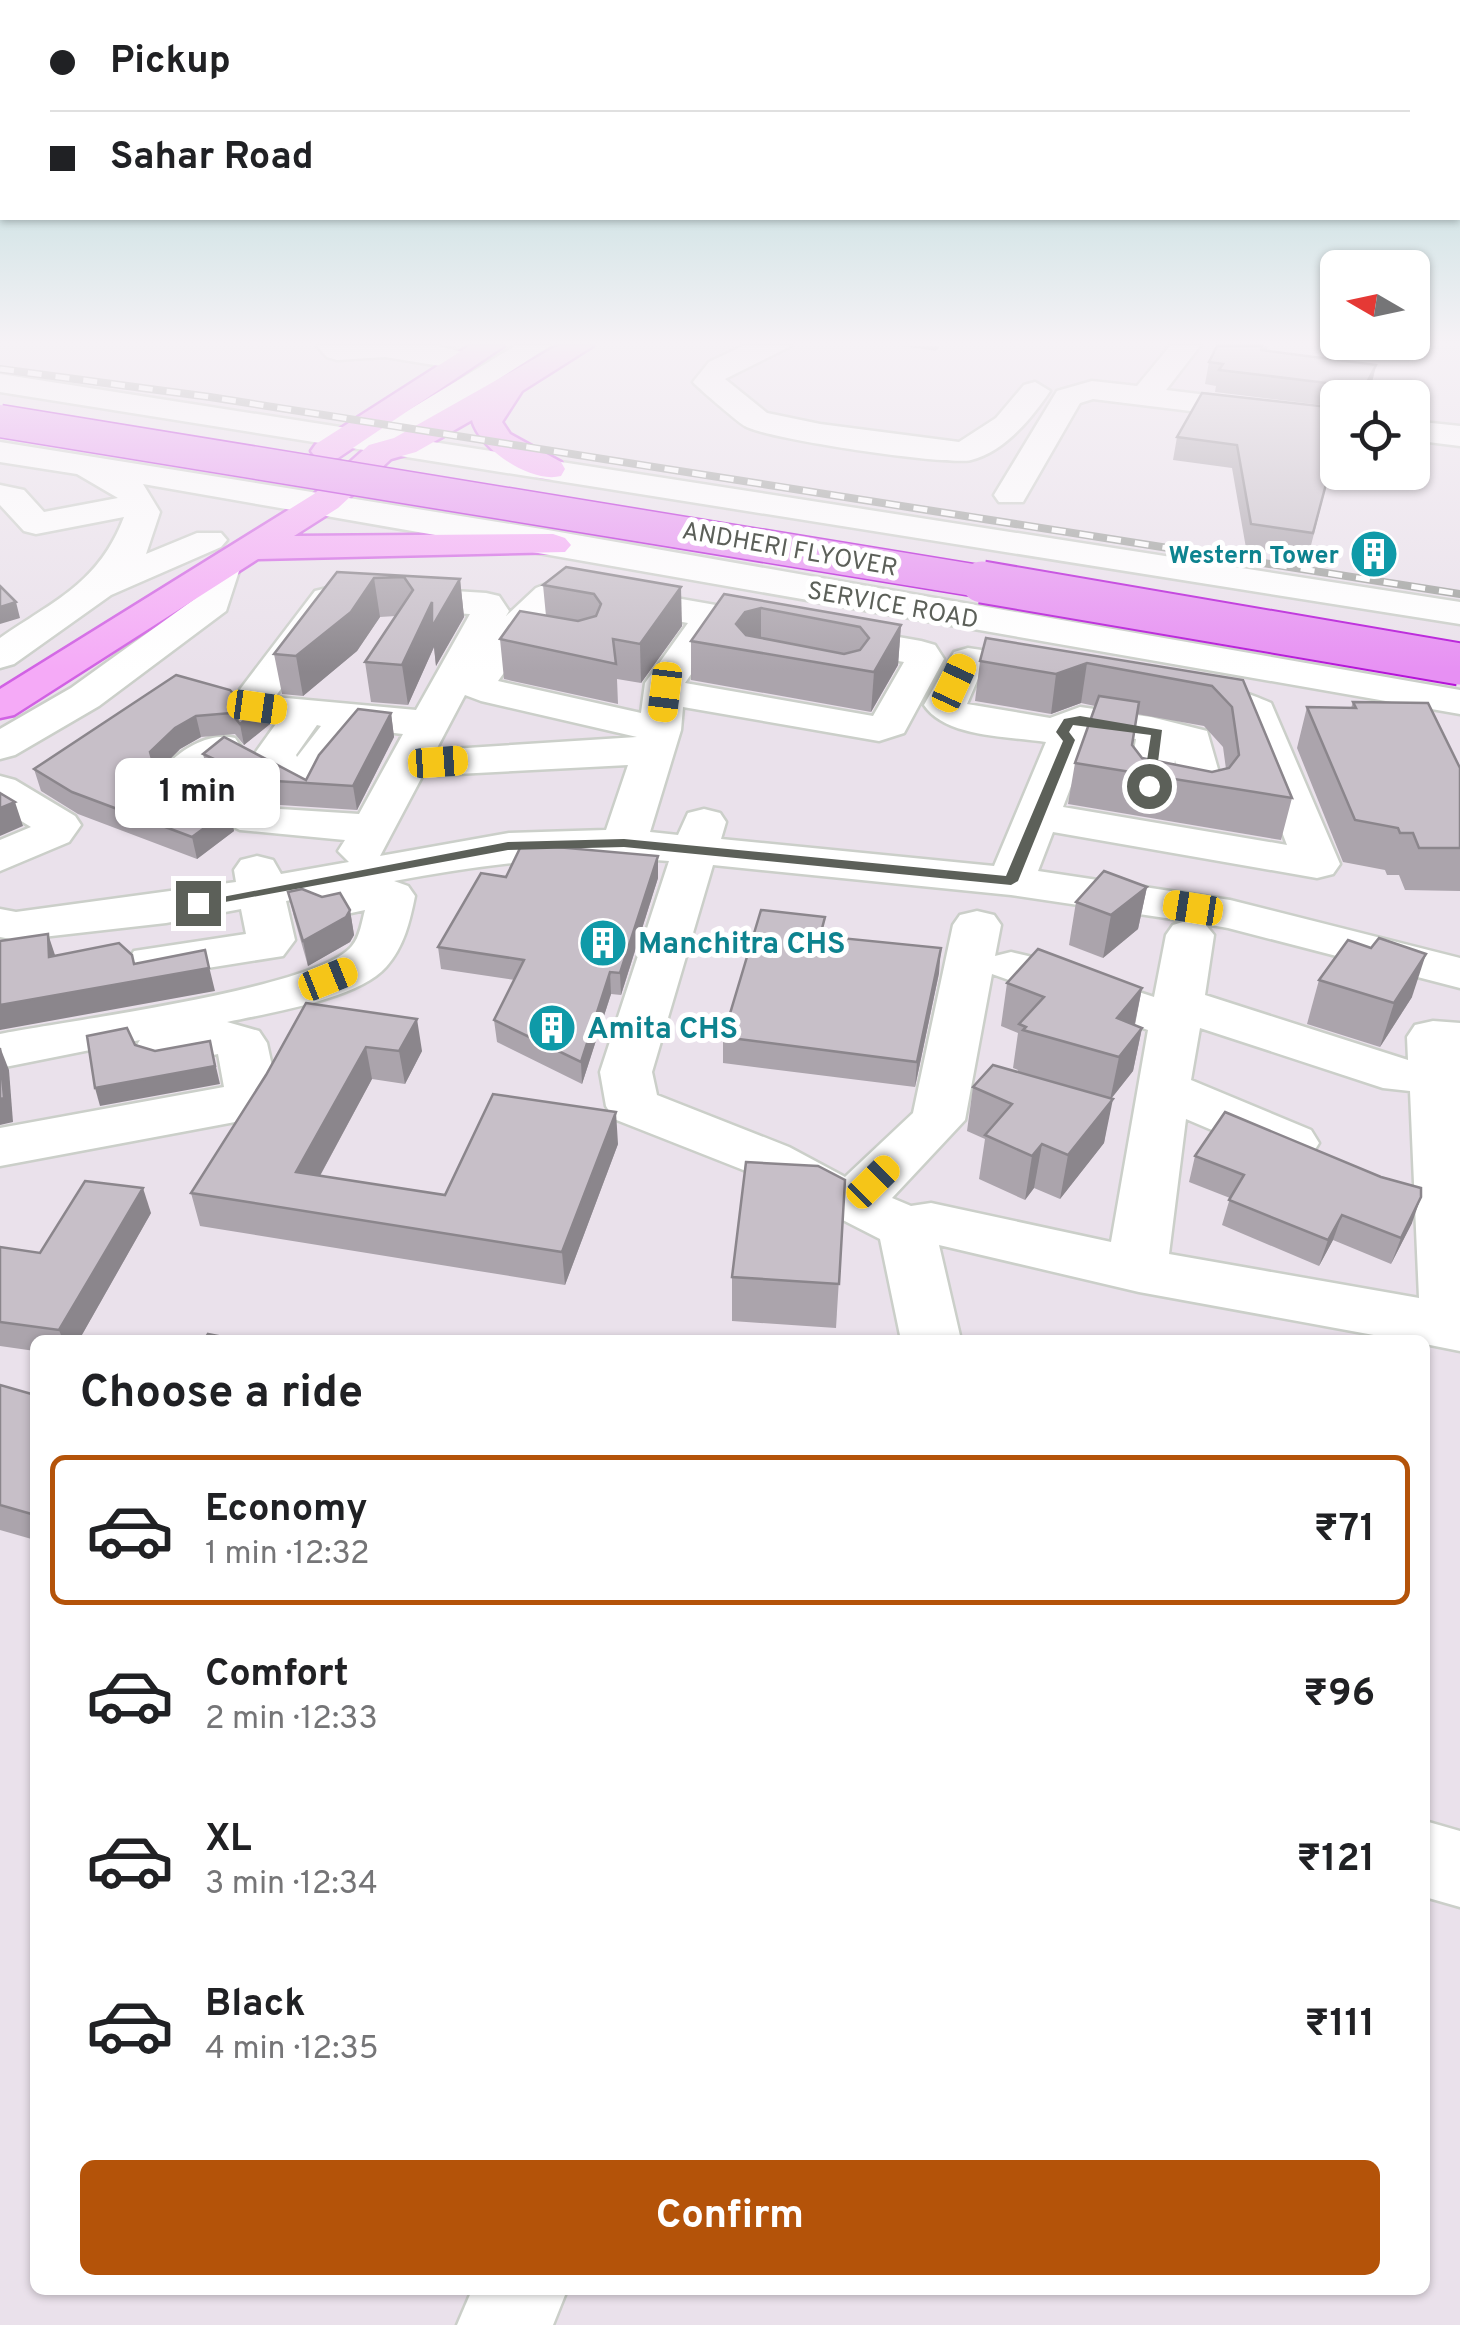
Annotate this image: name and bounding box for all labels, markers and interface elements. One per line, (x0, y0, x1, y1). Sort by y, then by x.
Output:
text: Pickup (110, 38, 231, 87)
text: Sahar Road (110, 134, 314, 183)
north arrow (1320, 250, 1430, 360)
map controls (1320, 250, 1430, 490)
button: locate (1320, 380, 1430, 490)
street label: ANDHERI FLYOVER (679, 516, 900, 586)
building icon: Western Tower (1348, 528, 1400, 580)
place label: Western Tower (1169, 541, 1340, 573)
street label: SERVICE ROAD (804, 576, 981, 638)
car (928, 649, 980, 717)
car (646, 660, 684, 724)
car (225, 688, 289, 726)
car (407, 745, 469, 779)
callout: 1 min (116, 758, 280, 828)
route start (1127, 764, 1172, 809)
text: 1 min (159, 773, 236, 813)
route end (176, 881, 221, 926)
car (1161, 888, 1225, 928)
building icon: Manchitra CHS (577, 917, 629, 969)
place label: Manchitra CHS (638, 927, 846, 964)
car (295, 954, 361, 1004)
building icon: Amita CHS (526, 1002, 578, 1054)
place label: Amita CHS (587, 1012, 738, 1049)
car (841, 1150, 905, 1214)
text: Choose a ride (80, 1366, 363, 1423)
icon: car (85, 1485, 175, 1575)
text: Economy (205, 1486, 367, 1535)
text: ₹71 (1314, 1506, 1375, 1555)
text: 1 min · 12:32 (205, 1535, 370, 1575)
icon: car (85, 1650, 175, 1740)
text: Comfort (205, 1651, 349, 1700)
text: ₹96 (1303, 1671, 1375, 1720)
text: 2 min · 12:33 (205, 1700, 378, 1740)
icon: car (85, 1815, 175, 1905)
text: XL (205, 1816, 252, 1865)
text: ₹121 (1296, 1836, 1375, 1885)
text: 3 min · 12:34 (205, 1865, 378, 1905)
icon: car (85, 1980, 175, 2070)
text: Black (205, 1981, 305, 2030)
text: ₹111 (1304, 2001, 1375, 2050)
text: 4 min · 12:35 (205, 2030, 379, 2070)
button: Confirm (80, 2160, 1380, 2275)

